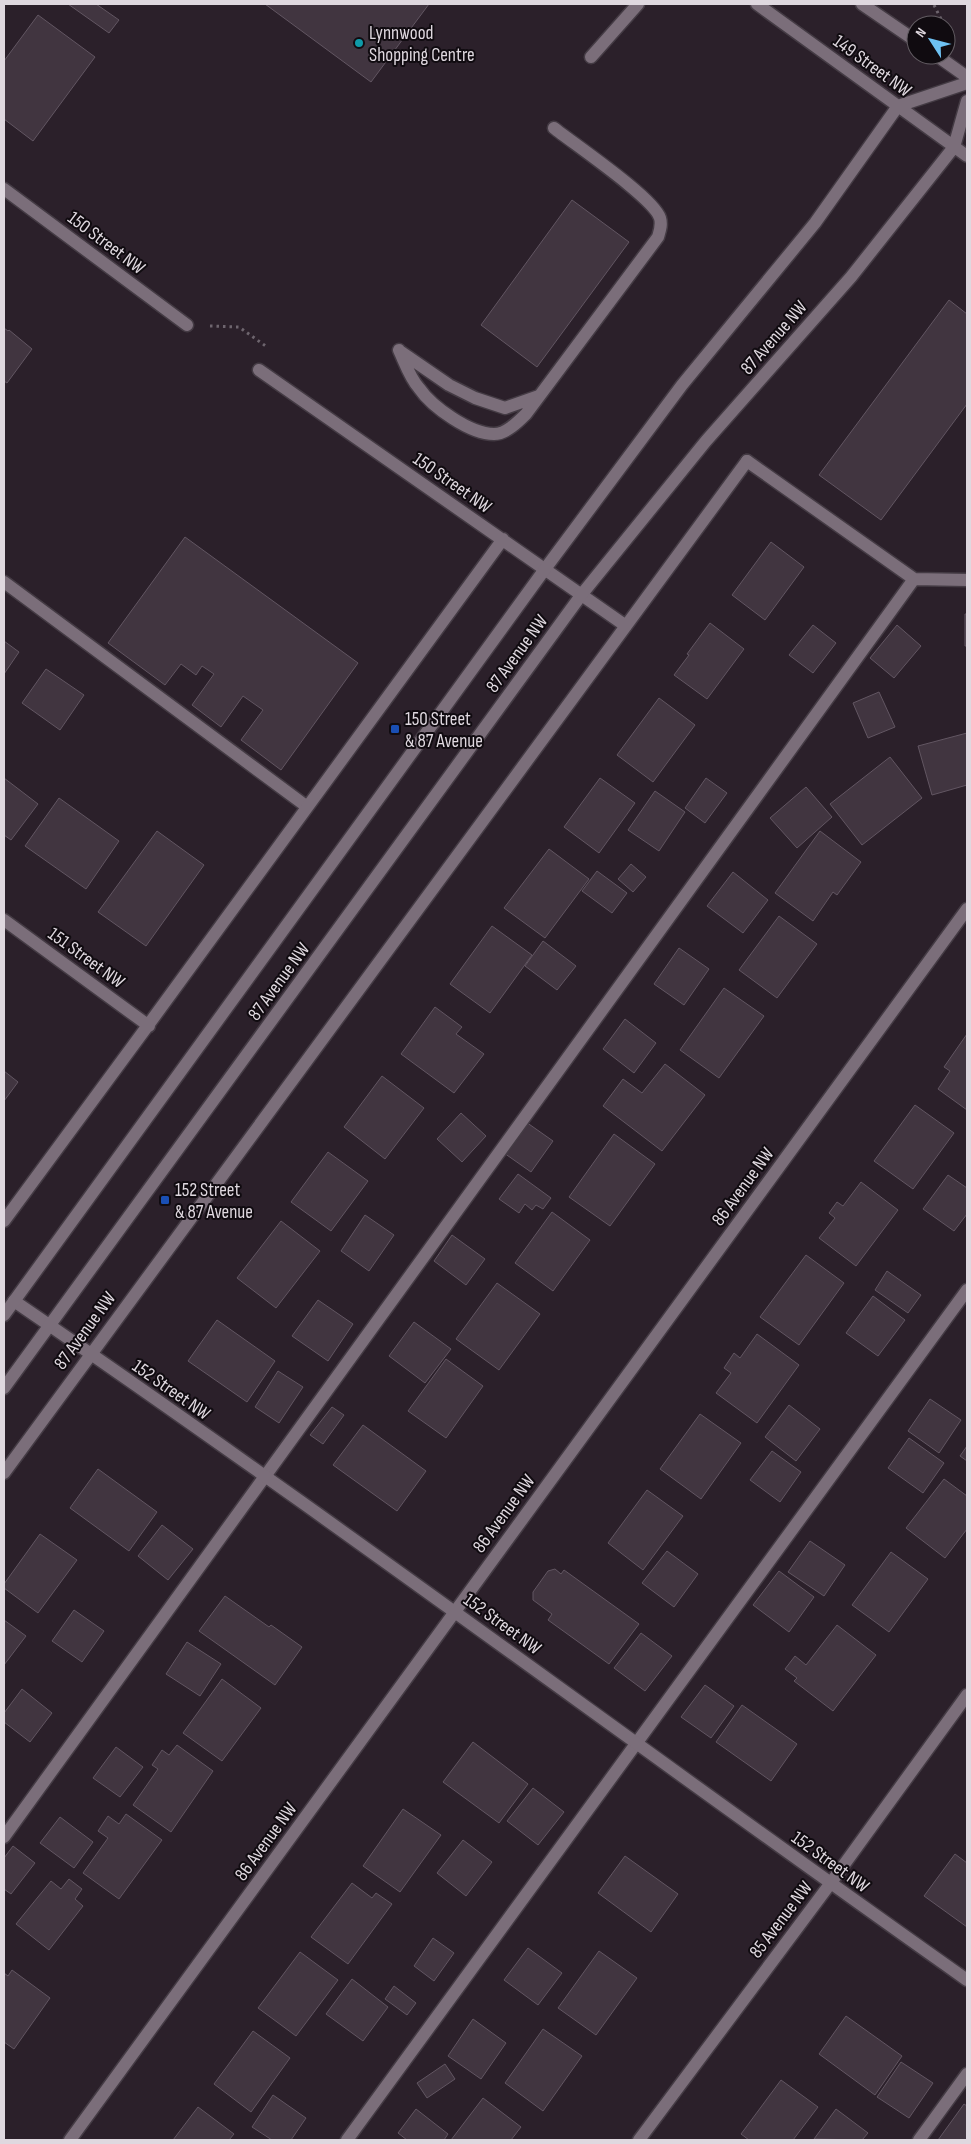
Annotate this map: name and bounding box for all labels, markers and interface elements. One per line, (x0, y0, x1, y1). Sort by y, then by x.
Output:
north arrow (906, 15, 956, 65)
place label: Lynnwood Shopping Centre (369, 22, 475, 67)
text: N (912, 25, 930, 41)
street label: 149 Street NW (828, 30, 916, 103)
marker: Lynnwood Shopping Centre (353, 37, 365, 49)
street label: 150 Street NW (63, 207, 150, 280)
street label: 87 Avenue NW (736, 296, 813, 380)
street label: 150 Street NW (408, 448, 496, 519)
street label: 87 Avenue NW (481, 610, 553, 697)
place label: 150 Street & 87 Avenue (405, 708, 483, 753)
marker: 150 Street & 87 Avenue (389, 723, 401, 735)
street label: 151 Street NW (43, 923, 129, 994)
street label: 87 Avenue NW (243, 938, 315, 1025)
street label: 86 Avenue NW (707, 1143, 780, 1231)
place label: 152 Street & 87 Avenue (175, 1179, 253, 1224)
marker: 152 Street & 87 Avenue (159, 1194, 171, 1206)
street label: 87 Avenue NW (49, 1287, 121, 1374)
street label: 152 Street NW (128, 1355, 215, 1426)
street label: 86 Avenue NW (468, 1470, 541, 1558)
street label: 152 Street NW (459, 1588, 546, 1660)
street label: 86 Avenue NW (230, 1798, 303, 1886)
street label: 152 Street NW (787, 1826, 874, 1898)
street label: 85 Avenue NW (745, 1876, 818, 1963)

